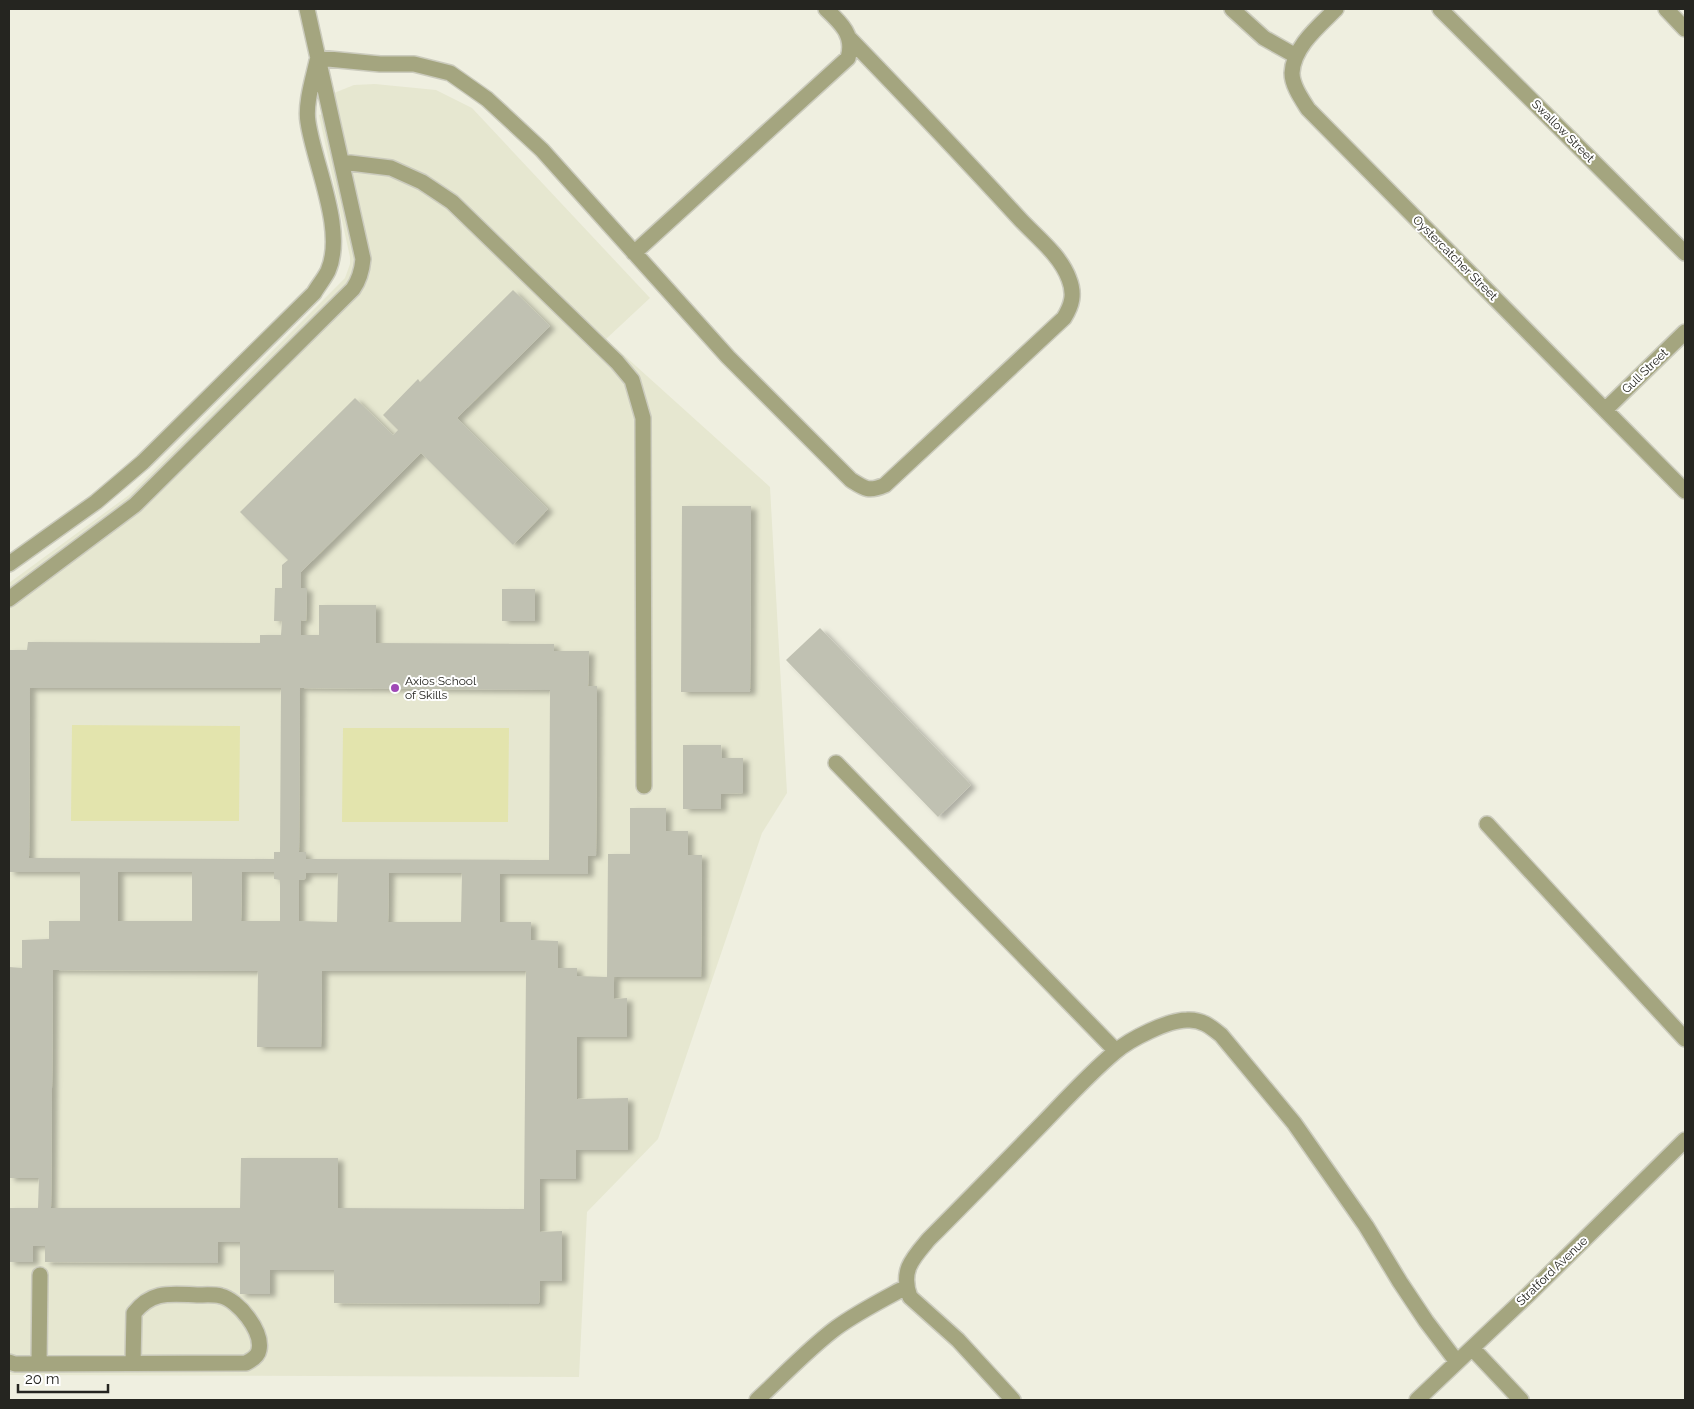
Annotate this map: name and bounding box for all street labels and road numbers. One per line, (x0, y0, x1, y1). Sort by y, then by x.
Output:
street label: Swallow Street (1529, 97, 1597, 165)
street label: Oystercatcher Street (1410, 213, 1500, 303)
street label: Gull Street (1619, 346, 1671, 396)
street label: Stratford Avenue (1514, 1234, 1590, 1308)

